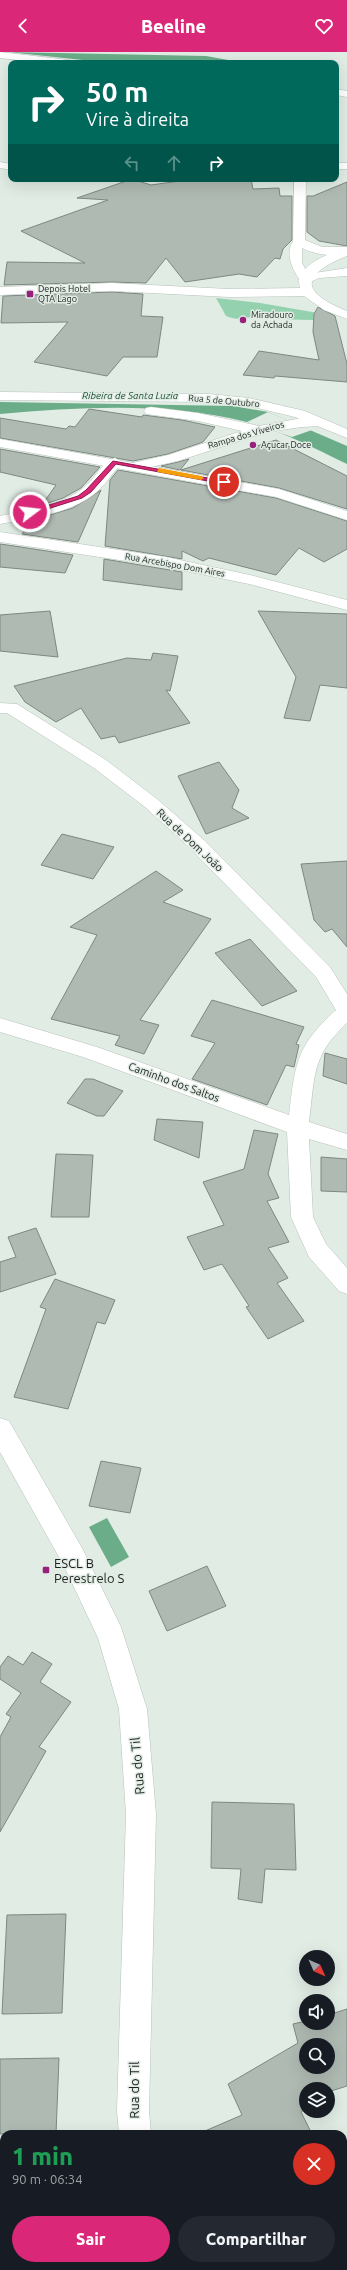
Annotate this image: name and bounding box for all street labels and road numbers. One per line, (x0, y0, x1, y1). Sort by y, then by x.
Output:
street label: Rua 5 de Outubro (188, 393, 260, 409)
street label: Rampa dos Viveiros (207, 419, 285, 451)
street label: Rua Arcebispo Dom Aires (124, 551, 226, 579)
street label: Rua de Dom João (154, 806, 226, 874)
street label: Caminho dos Saltos (127, 1060, 221, 1104)
street label: Rua do Til (127, 1736, 146, 1795)
street label: Rua do Til (127, 2061, 141, 2119)

